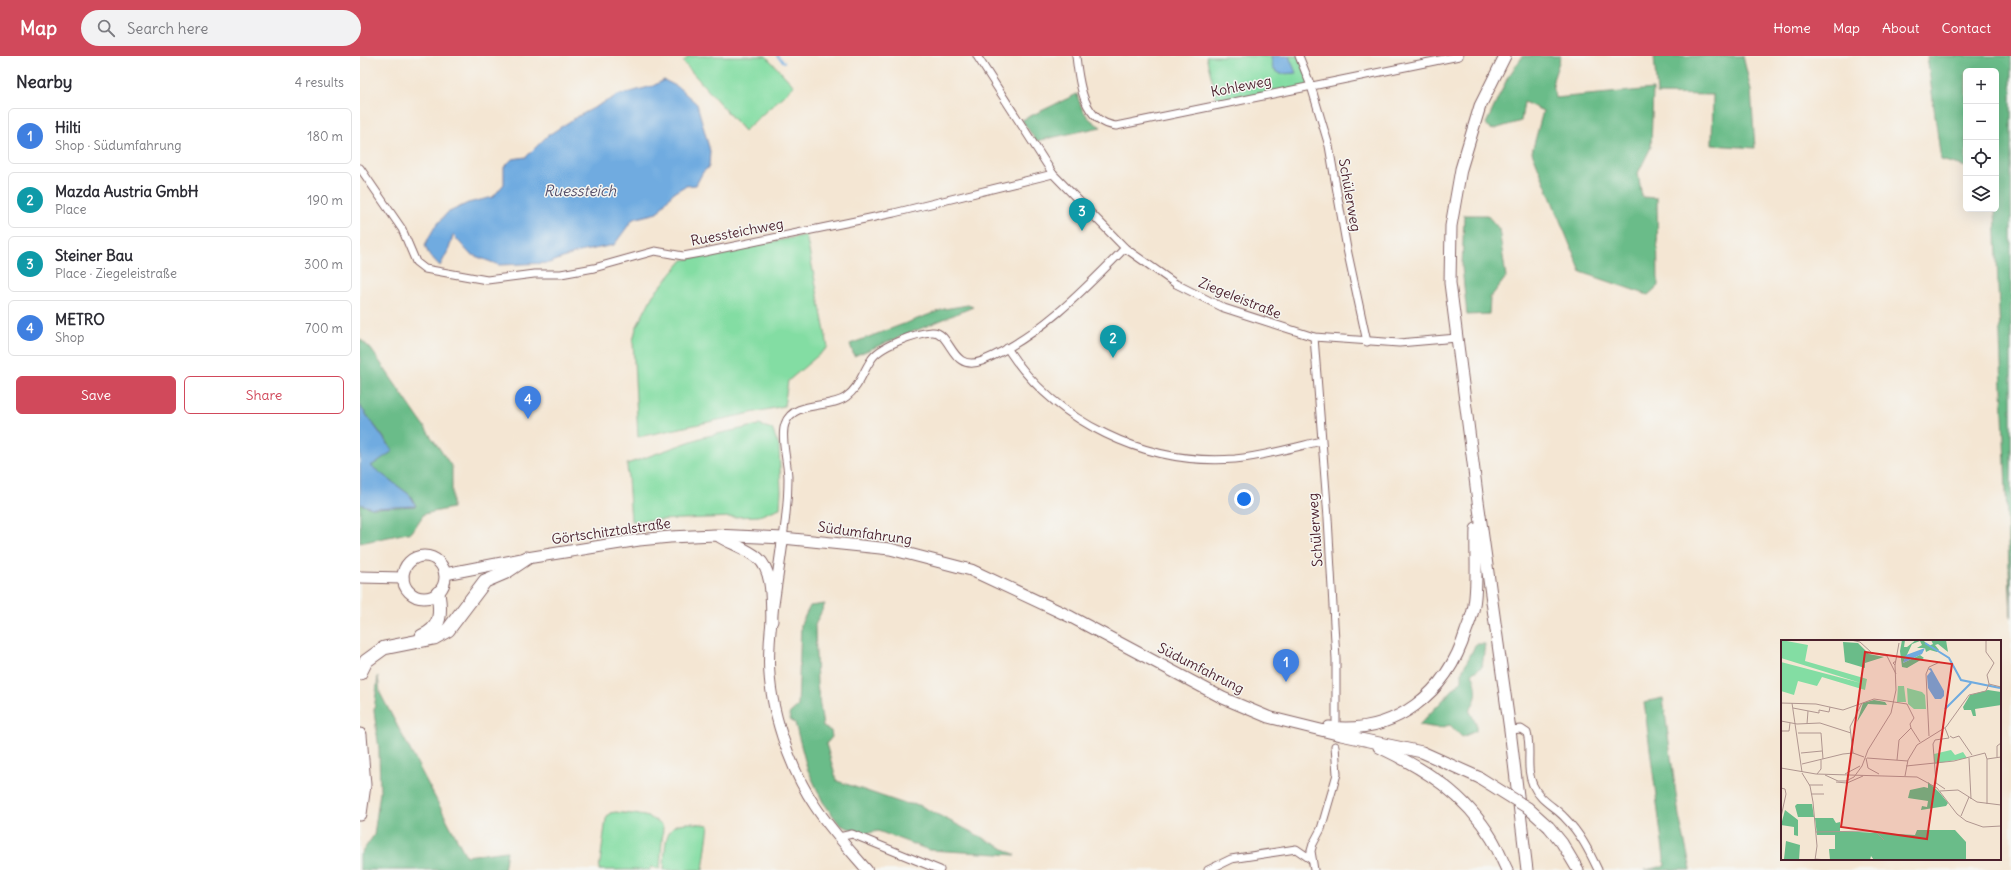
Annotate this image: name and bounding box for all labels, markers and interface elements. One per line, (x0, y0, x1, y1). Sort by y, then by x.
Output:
search box (81, 10, 361, 46)
text: Map (20, 16, 57, 40)
icon: search (95, 17, 117, 39)
text: Search here (127, 19, 208, 38)
text: Home (1773, 19, 1811, 37)
text: Map (1833, 19, 1860, 37)
text: About (1882, 19, 1920, 37)
text: Contact (1942, 19, 1991, 37)
map controls (1963, 68, 1999, 212)
button: + (1963, 68, 1999, 104)
text: Nearby (16, 71, 72, 93)
street label: Kohleweg (1209, 71, 1273, 101)
text: 4 results (295, 74, 344, 91)
button: − (1963, 104, 1999, 140)
text: Hilti (55, 118, 81, 137)
text: 1 (27, 128, 33, 145)
text: 180 m (307, 128, 343, 145)
text: Shop · Südumfahrung (55, 137, 182, 154)
button: locate (1963, 140, 1999, 176)
street label: Schülerweg (1335, 157, 1365, 233)
button: layers (1963, 176, 1999, 212)
water label: Ruessteich (544, 181, 617, 200)
text: Mazda Austria GmbH (55, 182, 199, 201)
text: 2 (26, 192, 34, 209)
text: 190 m (307, 192, 343, 209)
pin: 3 (1069, 198, 1095, 231)
text: Place (55, 201, 86, 218)
street label: Ruessteichweg (689, 214, 785, 250)
text: Steiner Bau (55, 246, 133, 265)
text: 3 (26, 256, 34, 273)
text: 300 m (304, 256, 343, 273)
text: Place · Ziegeleistraße (55, 265, 177, 282)
street label: Ziegeleistraße (1196, 273, 1284, 323)
text: METRO (55, 310, 105, 329)
text: 4 (26, 320, 34, 337)
text: 700 m (305, 320, 343, 337)
pin: 2 (1100, 325, 1126, 358)
text: Shop (55, 329, 84, 346)
button: Save (16, 376, 176, 414)
button: Share (184, 376, 344, 414)
pin: 4 (515, 386, 541, 419)
your location (1234, 489, 1254, 509)
street label: Schülerweg (1303, 493, 1327, 567)
street label: Görtschitztalstraße (550, 514, 672, 548)
street label: Südumfahrung (817, 517, 913, 549)
street label: Südumfahrung (1155, 638, 1247, 698)
inset map (1781, 640, 2001, 860)
pin: 1 (1273, 649, 1299, 682)

